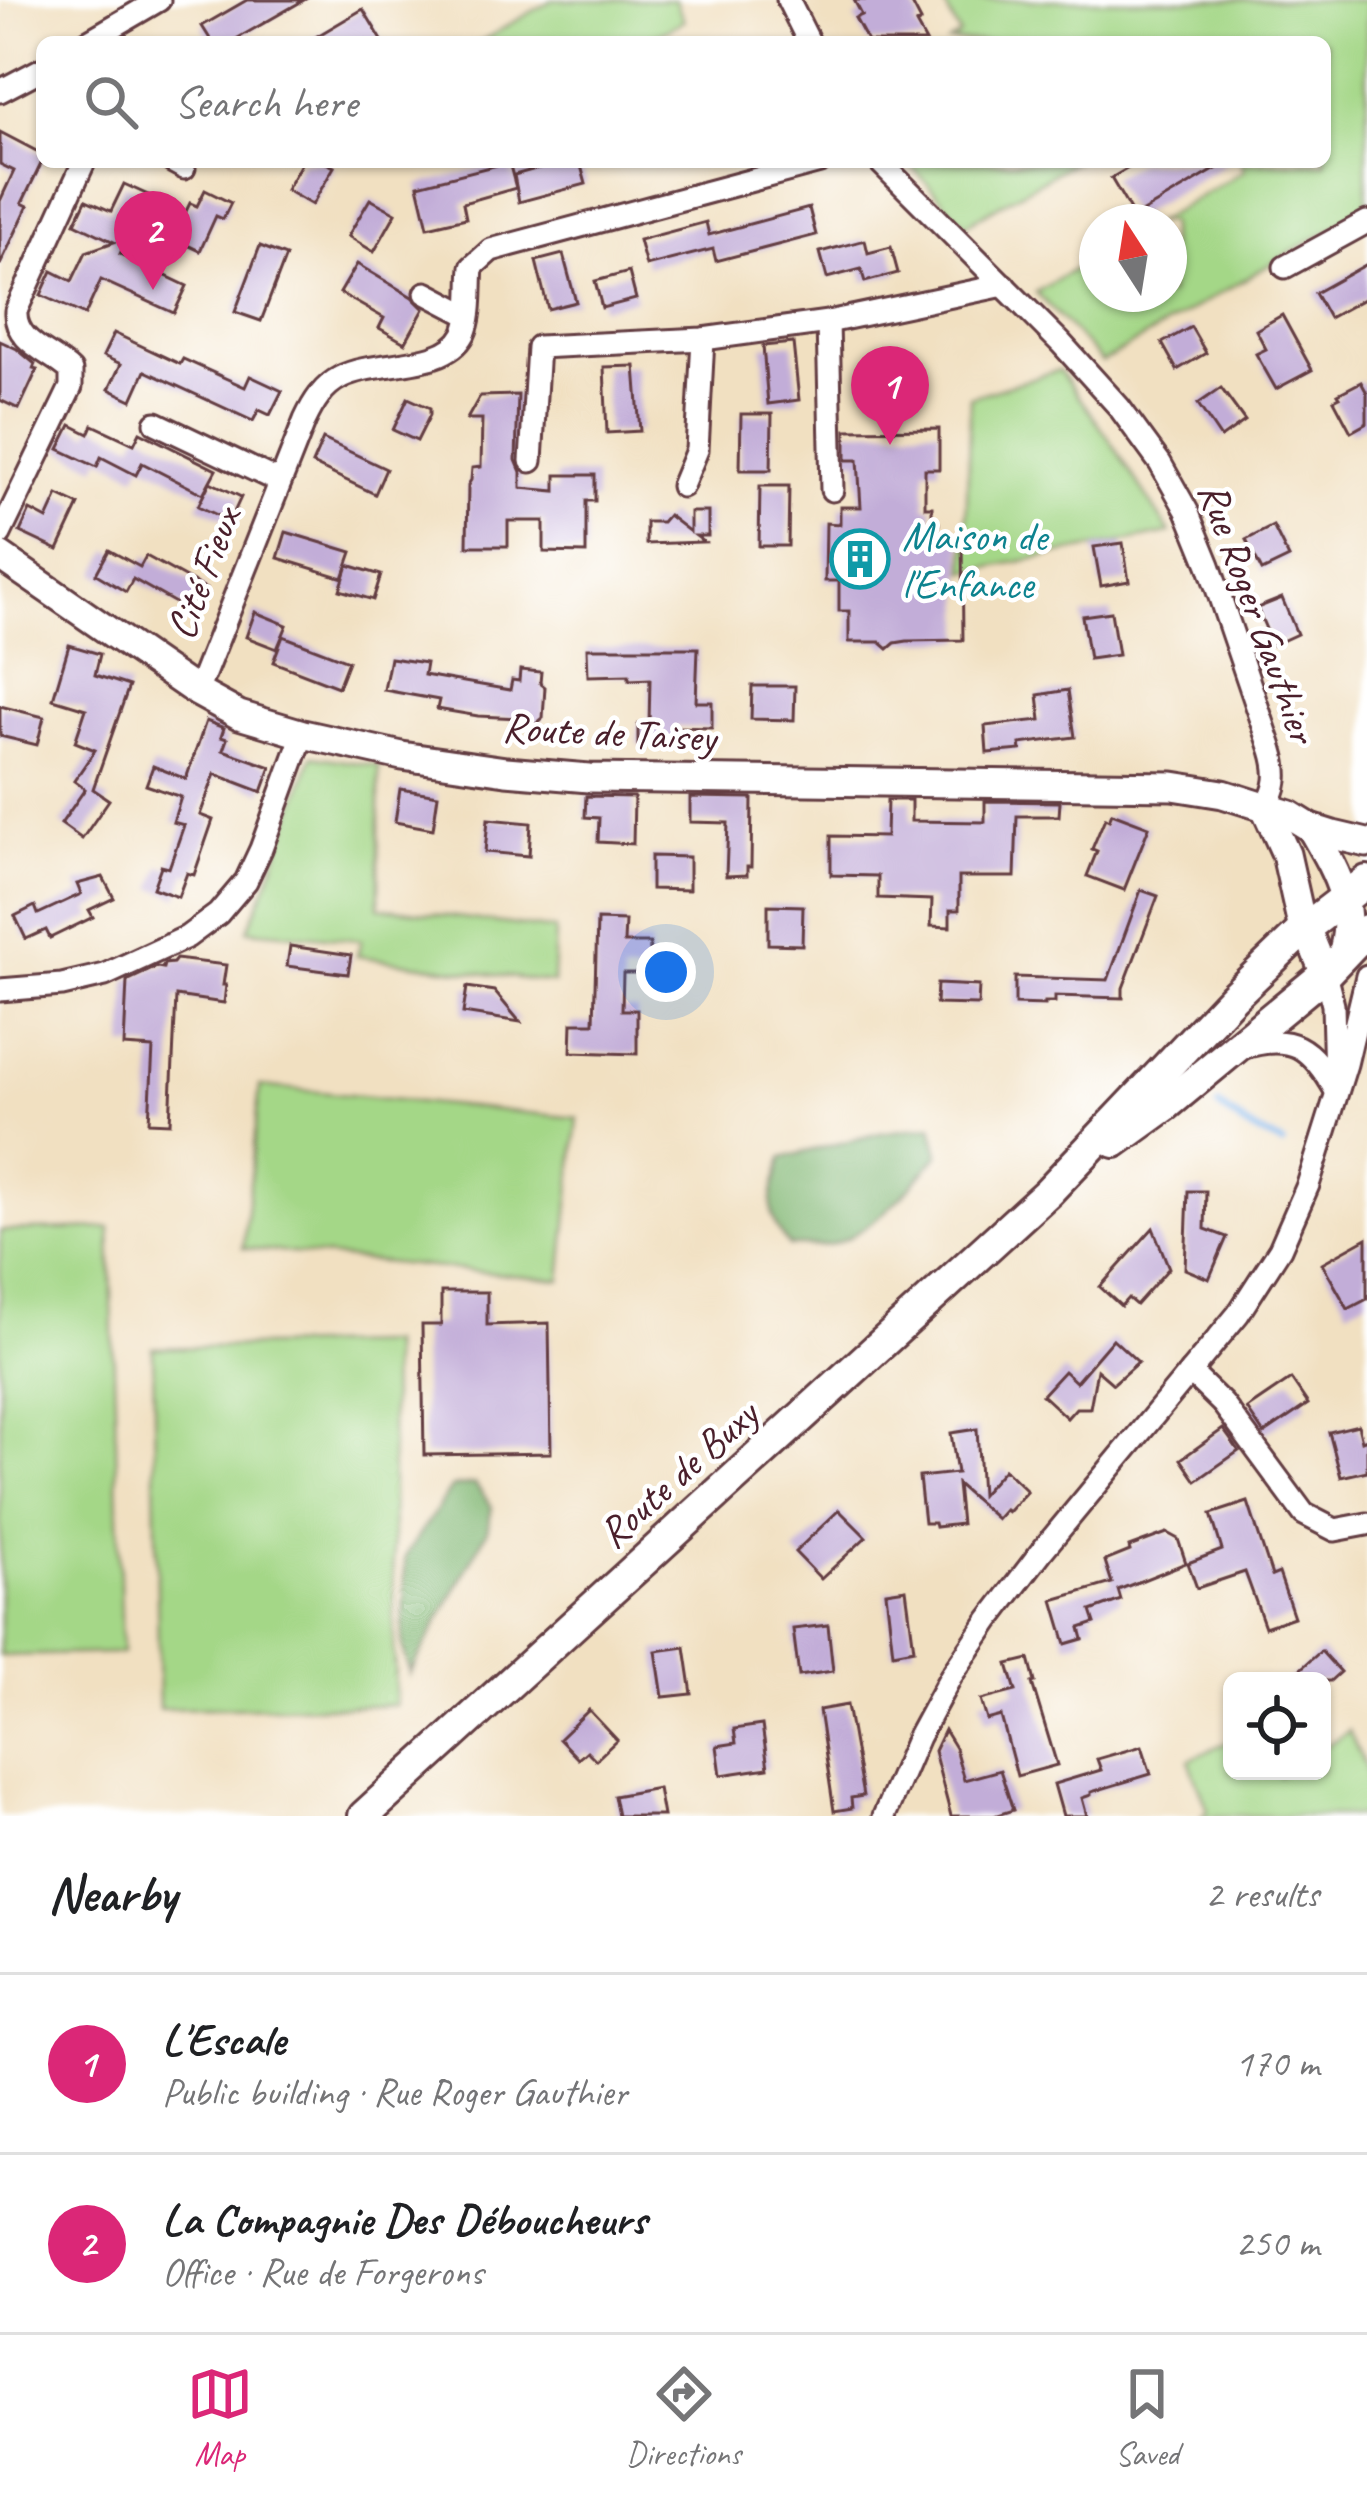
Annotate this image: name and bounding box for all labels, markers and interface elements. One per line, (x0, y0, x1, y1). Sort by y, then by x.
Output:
search box (36, 36, 1331, 168)
icon: search (78, 69, 144, 135)
text: Search here (174, 74, 357, 131)
pin: 2 (114, 191, 192, 290)
north arrow (1079, 204, 1187, 312)
pin: 1 (851, 346, 929, 445)
street label: Rue Roger Gauthier (1186, 475, 1330, 753)
street label: Cité Fieux (154, 497, 254, 647)
place label: Maison de l'Enfance (902, 510, 1050, 611)
building icon: Maison de l'Enfance (829, 528, 891, 590)
street label: Route de Taisey (501, 700, 721, 765)
your location (636, 942, 696, 1002)
street label: Route de Buxy (587, 1386, 772, 1560)
map controls (1223, 1672, 1331, 1780)
button: locate (1223, 1672, 1331, 1780)
text: Nearby (48, 1862, 176, 1926)
text: 2 results (1205, 1870, 1319, 1919)
text: L'Escale (162, 2011, 286, 2068)
text: 1 (78, 2039, 96, 2088)
text: 170 m (1235, 2039, 1319, 2088)
text: Public building · Rue Roger Gauthier (162, 2068, 627, 2117)
text: La Compagnie Des Déboucheurs (162, 2191, 646, 2248)
text: 2 (78, 2219, 96, 2268)
text: 250 m (1235, 2219, 1319, 2268)
text: Office · Rue de Forgerons (162, 2248, 483, 2297)
tab: Map (187, 2361, 253, 2475)
tab: Directions (626, 2361, 741, 2475)
tab: Saved (1114, 2361, 1180, 2475)

